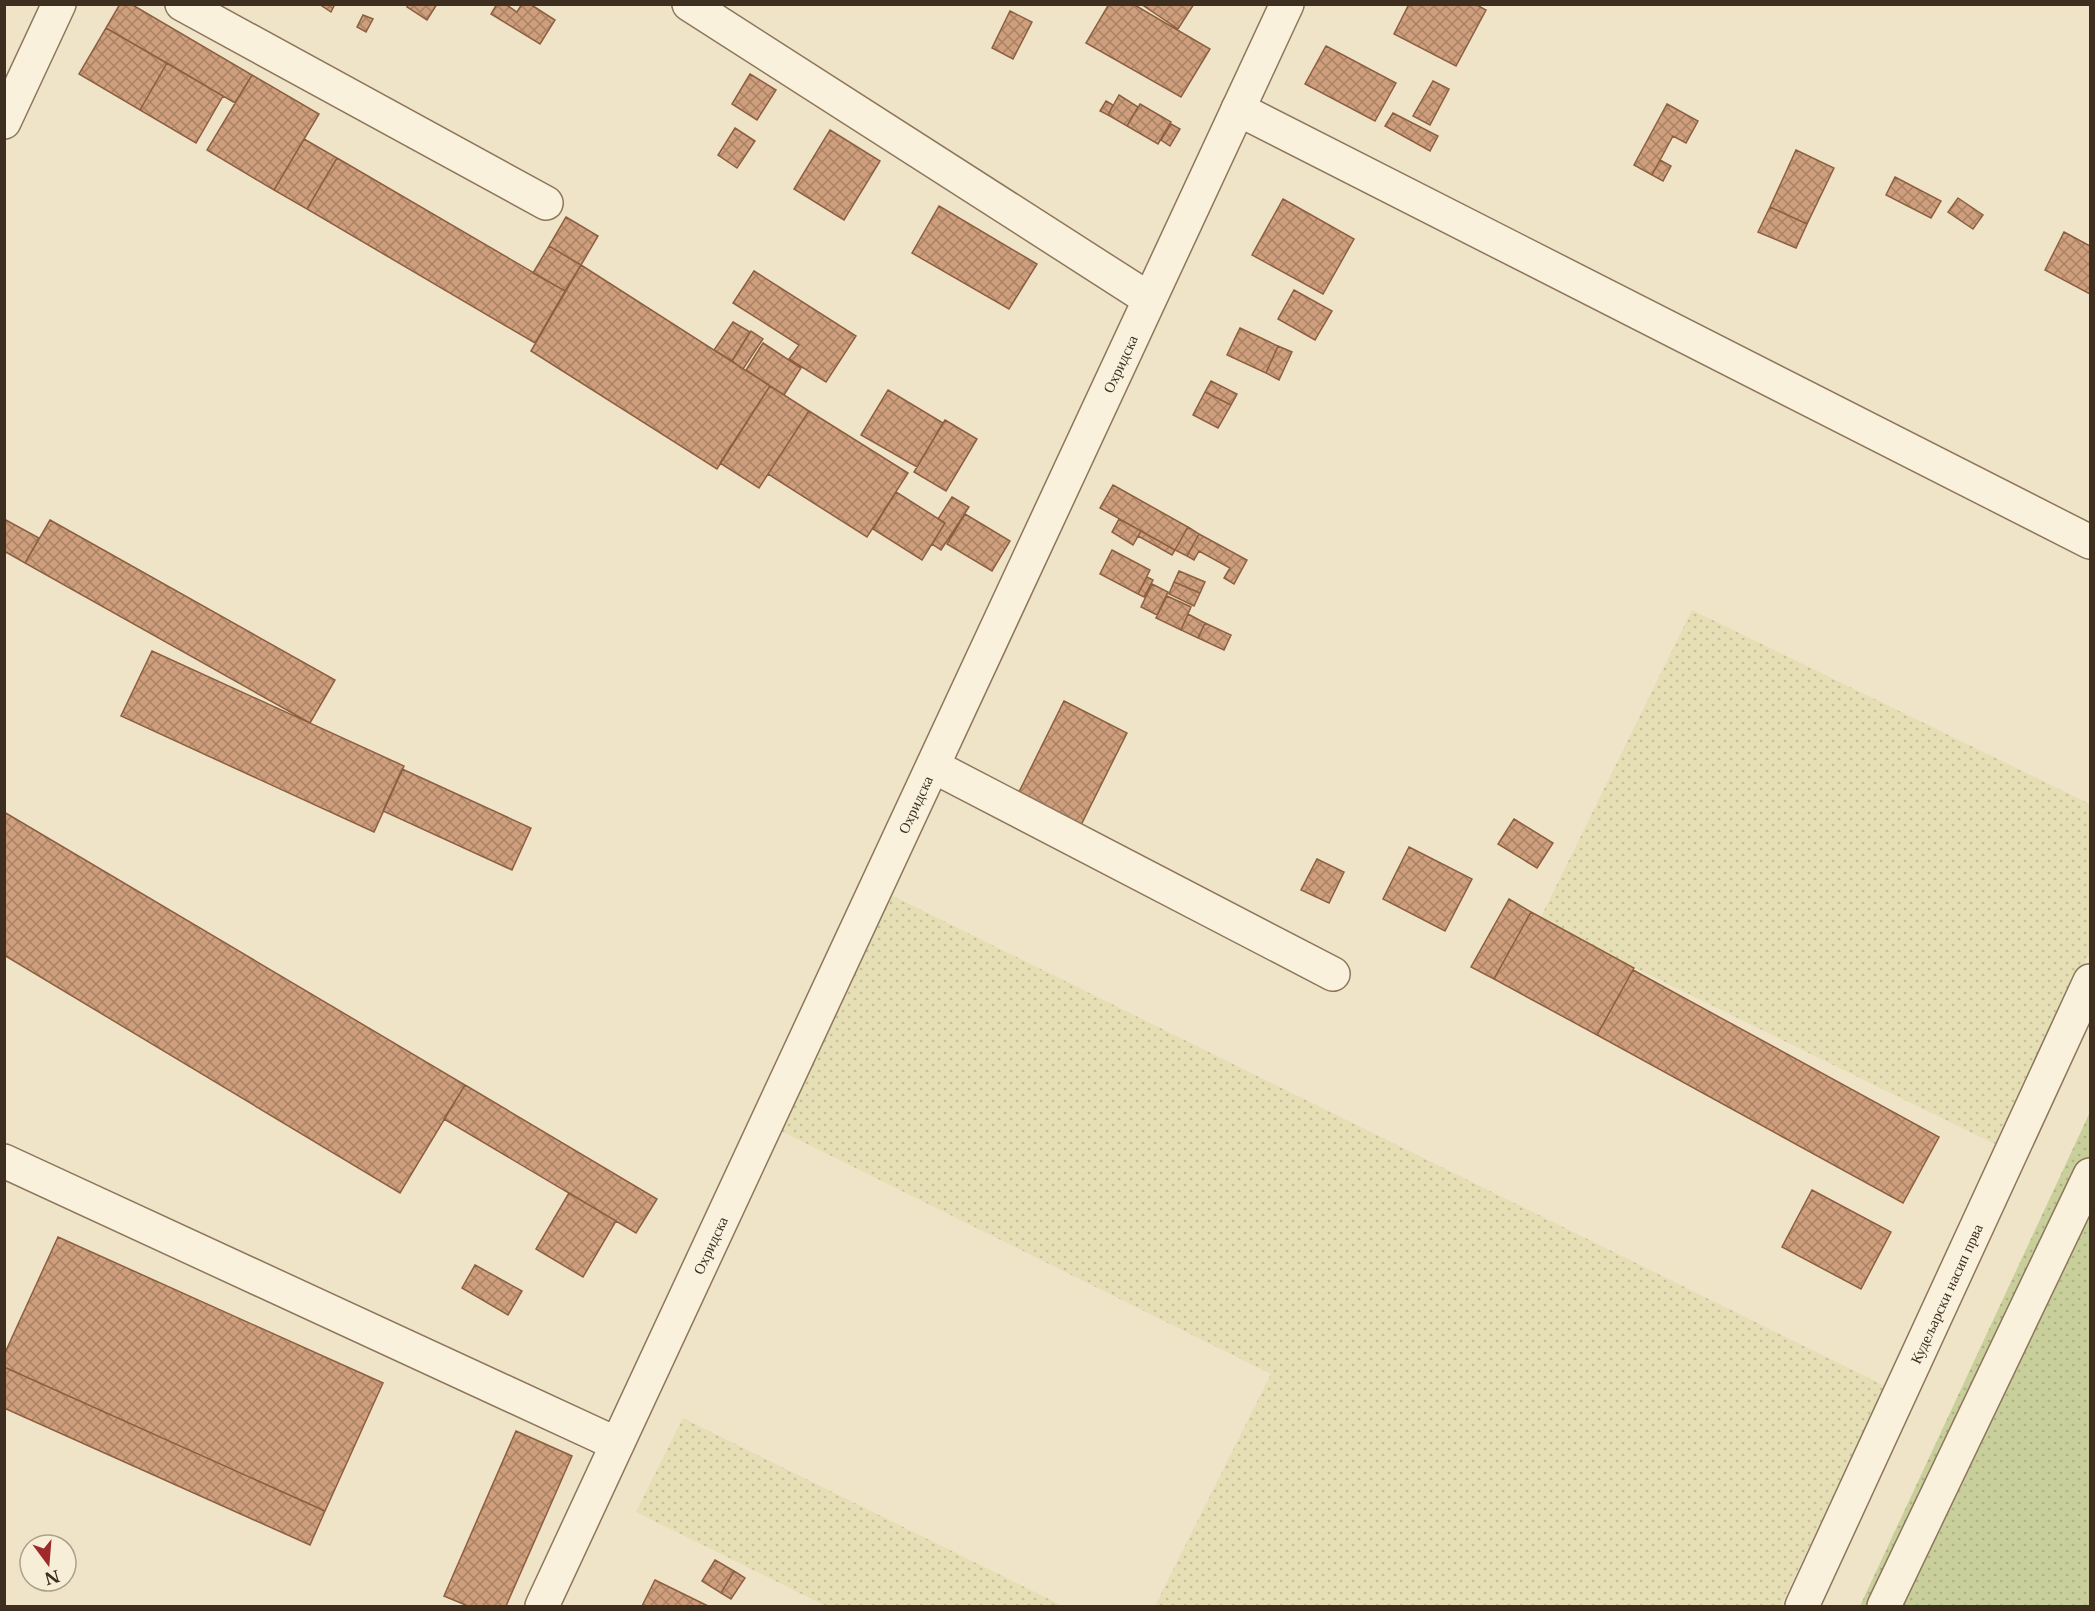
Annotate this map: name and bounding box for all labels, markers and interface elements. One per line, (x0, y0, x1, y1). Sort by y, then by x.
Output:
street label: Охридска (1098, 331, 1142, 396)
street label: Охридска (893, 772, 937, 837)
street label: Охридска (688, 1213, 732, 1277)
street label: Кудељарски насип прва (1906, 1220, 1987, 1367)
north arrow (18, 1533, 78, 1593)
text: N (42, 1566, 62, 1589)

